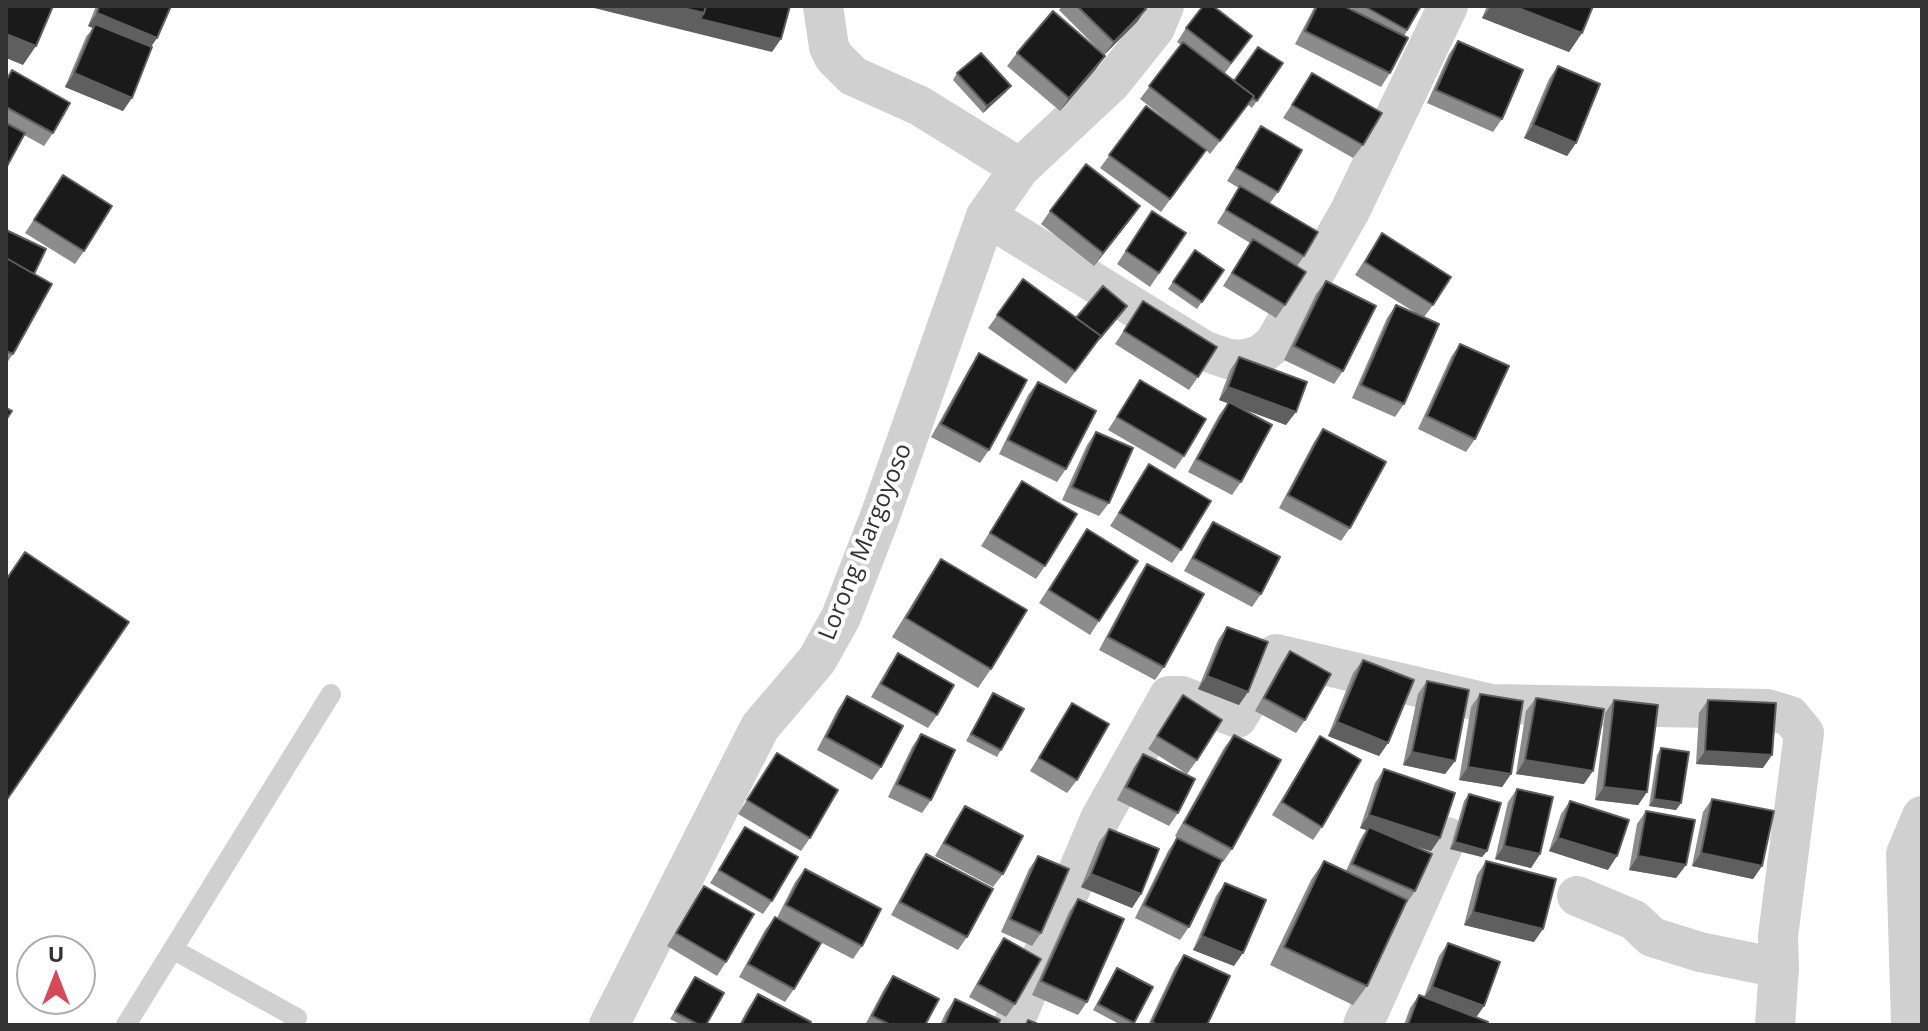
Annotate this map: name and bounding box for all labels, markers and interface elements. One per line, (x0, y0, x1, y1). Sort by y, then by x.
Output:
street label: Lorong Margoyoso (813, 439, 919, 645)
north arrow (16, 935, 96, 1015)
text: U (48, 938, 64, 968)

